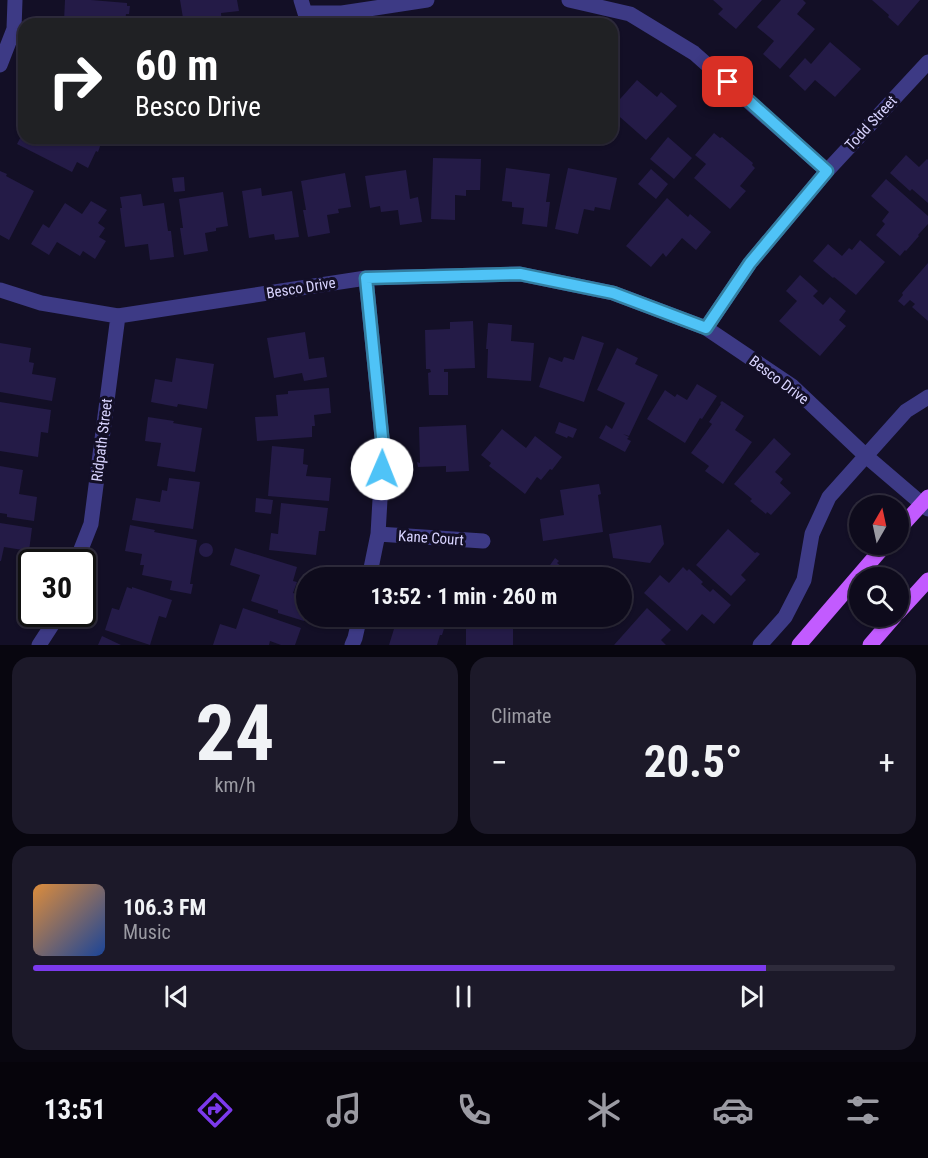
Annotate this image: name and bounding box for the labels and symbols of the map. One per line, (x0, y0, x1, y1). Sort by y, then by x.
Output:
pin (702, 56, 753, 107)
street label: Todd Street (841, 92, 901, 154)
street label: Besco Drive (265, 274, 337, 302)
street label: Besco Drive (746, 352, 812, 408)
street label: Ridpath Street (88, 397, 116, 483)
position arrow (350, 437, 414, 501)
north arrow (849, 495, 909, 555)
street label: Kane Court (398, 527, 464, 549)
speed limit sign: 30 (18, 549, 96, 627)

